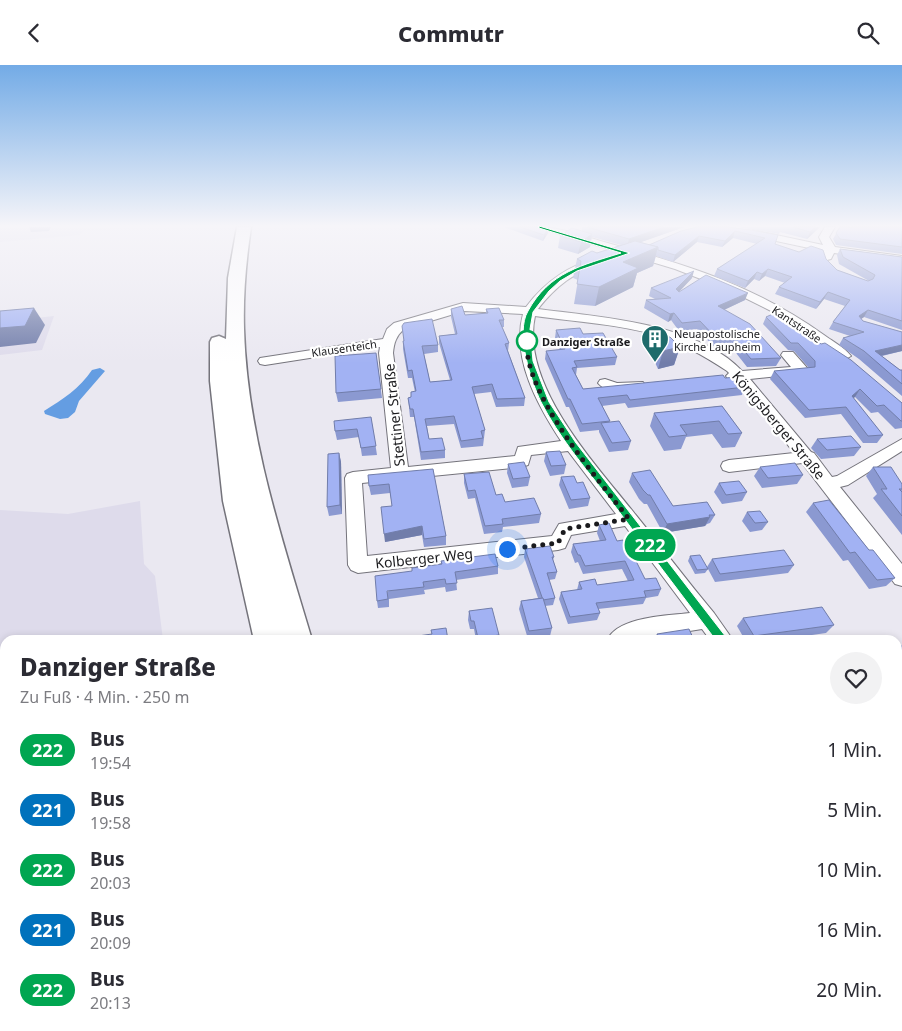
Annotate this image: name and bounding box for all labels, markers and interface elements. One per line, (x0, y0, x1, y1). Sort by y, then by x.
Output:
text: Commutr (398, 18, 504, 48)
icon: back (20, 19, 48, 47)
icon: search (854, 19, 882, 47)
street label: Kantstraße (769, 302, 825, 346)
building icon: Neuapostolische Kirche Laupheim (640, 324, 670, 363)
place label: Neuapostolische Kirche Laupheim (674, 326, 761, 354)
marker: Danziger Straße (516, 330, 538, 352)
place label: Danziger Straße (542, 334, 631, 349)
street label: Klausenteich (310, 336, 378, 360)
street label: Stettiner Straße (379, 363, 409, 467)
street label: Königsberger Straße (728, 367, 830, 483)
line badge: 222 (621, 529, 679, 561)
text: 222 (635, 533, 665, 557)
your location (495, 537, 520, 562)
street label: Kolberger Weg (374, 543, 474, 573)
text: Danziger Straße (20, 650, 216, 683)
button: heart (830, 652, 882, 704)
text: Zu Fuß · 4 Min. · 250 m (20, 686, 189, 708)
text: Bus (90, 726, 125, 752)
text: 1 Min. (827, 737, 882, 763)
text: 222 (32, 738, 63, 762)
text: 19:54 (90, 752, 131, 774)
text: Bus (90, 786, 125, 812)
text: 5 Min. (827, 797, 882, 823)
text: 221 (32, 798, 63, 822)
text: 19:58 (90, 812, 131, 834)
text: Bus (90, 846, 125, 872)
text: 10 Min. (816, 857, 882, 883)
text: 222 (32, 858, 63, 882)
text: 20:03 (90, 872, 131, 894)
text: Bus (90, 906, 125, 932)
text: 16 Min. (816, 917, 882, 943)
text: 221 (32, 918, 63, 942)
text: 20:09 (90, 932, 131, 954)
text: Bus (90, 966, 125, 992)
text: 20 Min. (816, 977, 882, 1003)
text: 222 (32, 978, 63, 1002)
text: 20:13 (90, 992, 131, 1014)

